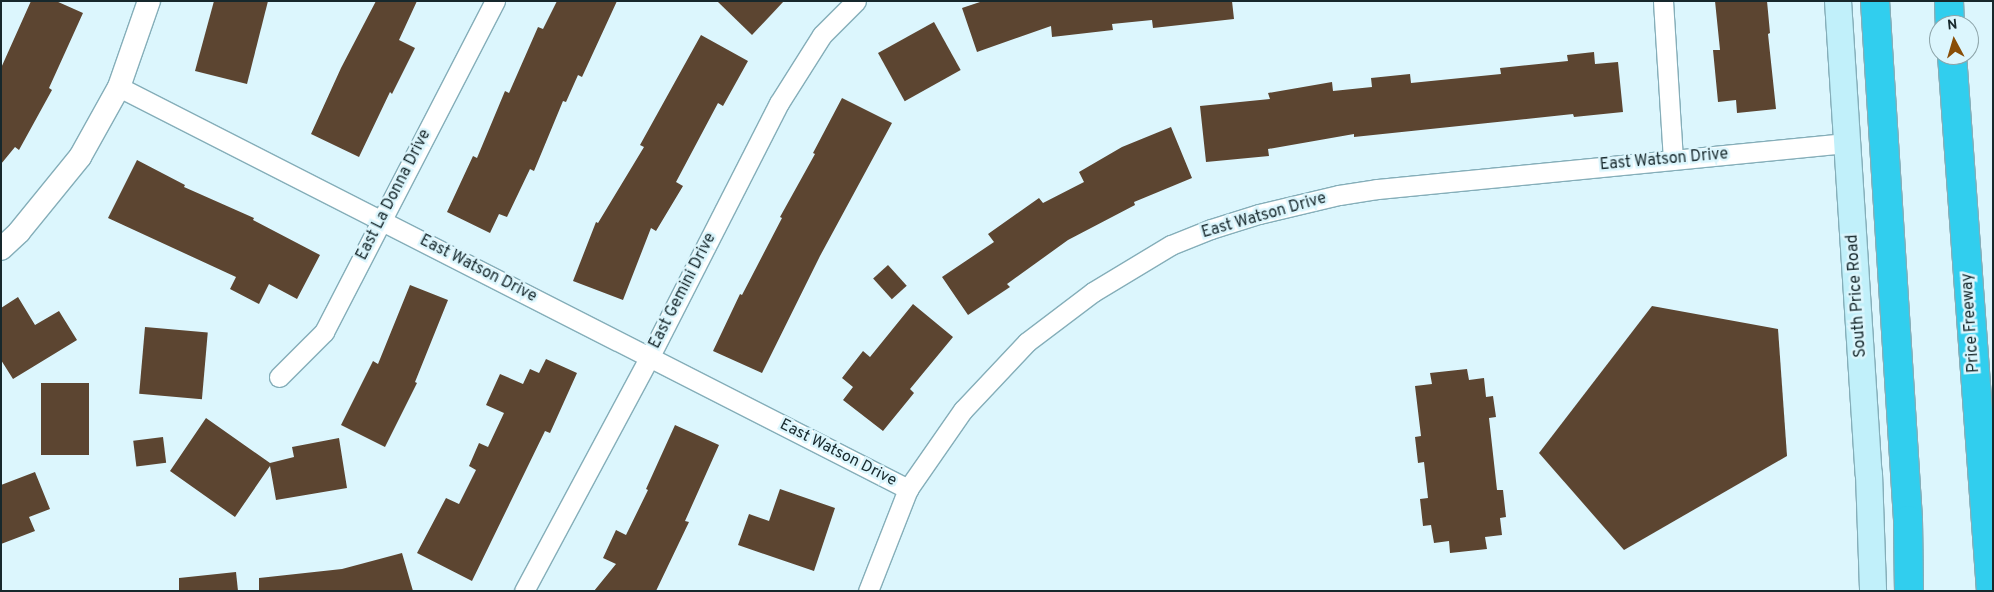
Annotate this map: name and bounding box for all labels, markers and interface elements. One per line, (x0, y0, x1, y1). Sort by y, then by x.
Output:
north arrow (1929, 15, 1979, 65)
text: N (1947, 17, 1958, 35)
street label: East La Donna Drive (353, 126, 435, 264)
street label: East Watson Drive (1599, 145, 1729, 175)
street label: East Watson Drive (1199, 189, 1329, 243)
street label: East Gemini Drive (646, 230, 720, 352)
street label: East Watson Drive (416, 231, 540, 307)
street label: South Price Road (1843, 234, 1871, 358)
street label: Price Freeway (1958, 273, 1984, 373)
street label: East Watson Drive (776, 415, 900, 491)

